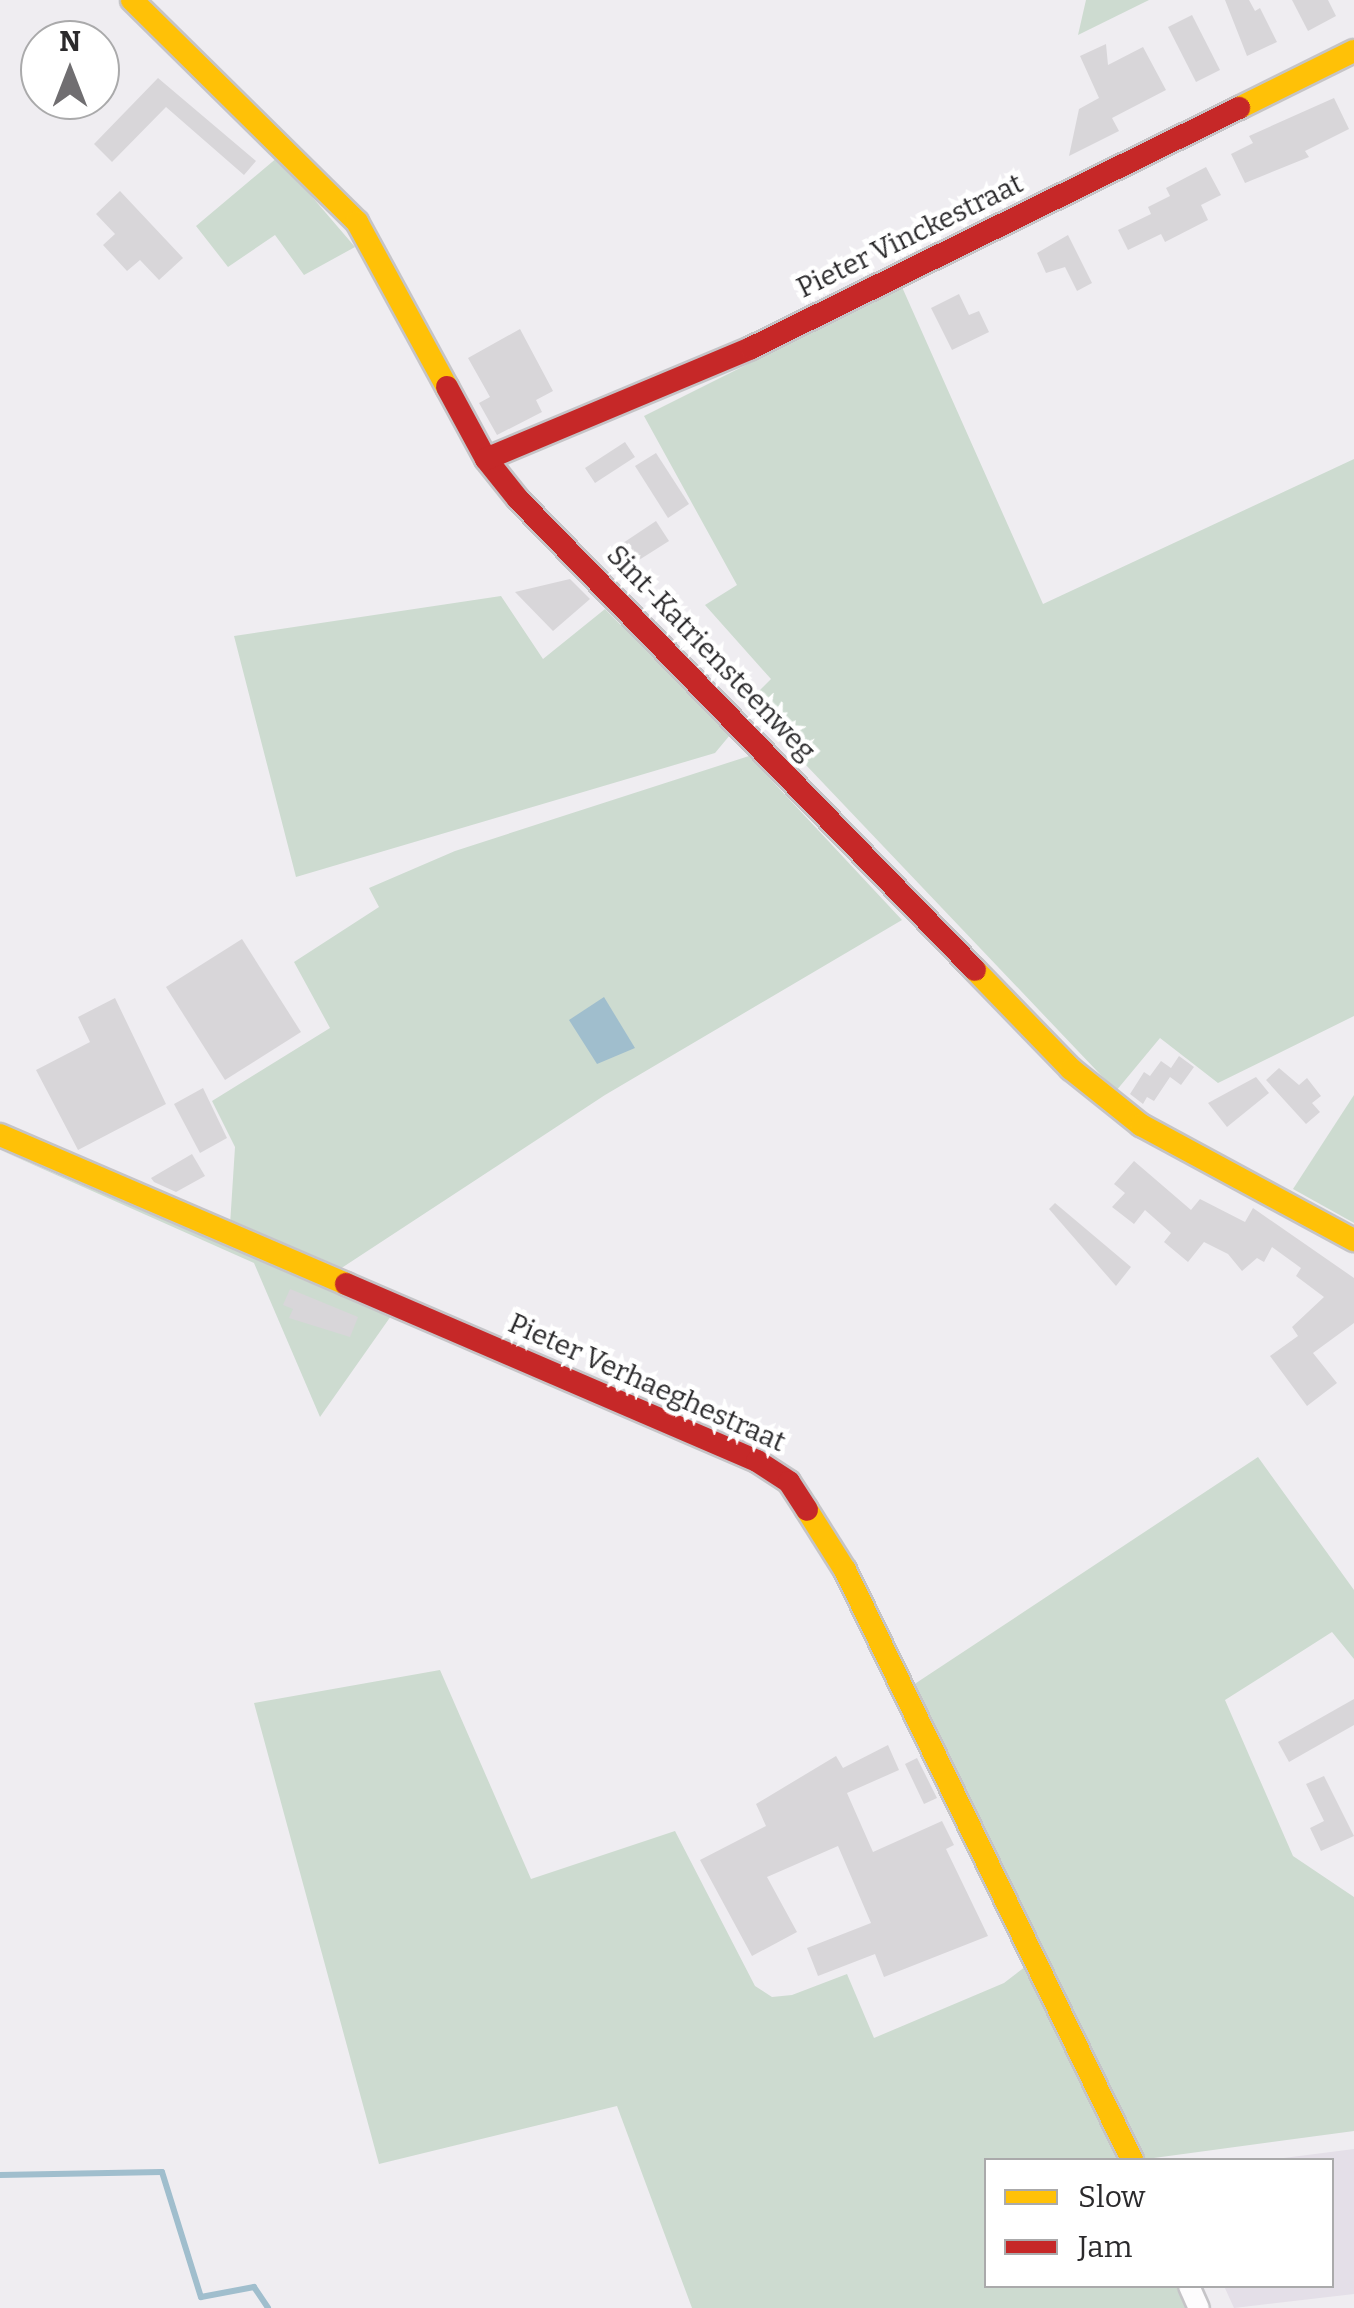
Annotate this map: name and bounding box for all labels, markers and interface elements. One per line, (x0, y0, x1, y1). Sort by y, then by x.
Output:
north arrow (20, 20, 120, 120)
text: N (59, 25, 81, 58)
street label: Pieter Vinckestraat (792, 167, 1028, 305)
street label: Sint-Katriensteenweg (600, 538, 822, 768)
street label: Pieter Verhaeghestraat (503, 1307, 791, 1459)
legend (984, 2158, 1334, 2288)
text: Slow (1078, 2179, 1145, 2215)
text: Jam (1078, 2229, 1132, 2265)

